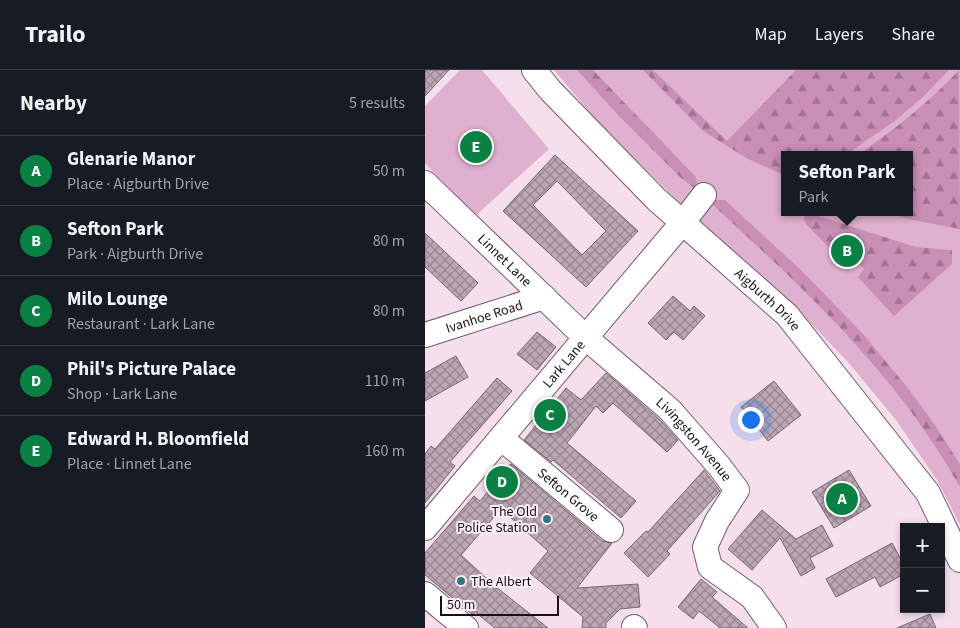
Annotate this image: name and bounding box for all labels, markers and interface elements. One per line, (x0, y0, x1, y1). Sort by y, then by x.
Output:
text: Trailo (25, 17, 86, 52)
text: Map (755, 22, 787, 47)
text: Layers (815, 22, 864, 47)
text: Share (892, 22, 935, 47)
text: Nearby (20, 88, 87, 118)
text: 5 results (349, 92, 405, 114)
pin: E (460, 128, 492, 166)
text: Glenarie Manor (67, 146, 195, 173)
popup (781, 151, 913, 216)
text: Sefton Park (799, 159, 895, 186)
text: A (31, 160, 41, 182)
text: 50 m (373, 160, 405, 182)
text: Place · Aigburth Drive (67, 173, 209, 195)
text: Park (799, 186, 828, 208)
text: Sefton Park (67, 216, 164, 243)
text: B (31, 230, 41, 252)
text: 80 m (373, 230, 405, 252)
street label: Linnet Lane (473, 230, 536, 292)
pin: B (831, 232, 863, 270)
text: Park · Aigburth Drive (67, 243, 203, 265)
street label: Aigburth Drive (730, 264, 805, 335)
text: Milo Lounge (67, 286, 168, 313)
street label: Ivanhoe Road (443, 295, 525, 339)
text: C (31, 300, 41, 322)
text: 80 m (373, 300, 405, 322)
text: Restaurant · Lark Lane (67, 313, 215, 335)
street label: Lark Lane (538, 336, 590, 393)
text: Phil's Picture Palace (67, 356, 236, 383)
text: D (31, 370, 41, 392)
text: 110 m (365, 370, 405, 392)
text: Shop · Lark Lane (67, 383, 177, 405)
street label: Livingston Avenue (651, 393, 736, 486)
pin: C (534, 396, 566, 434)
your location (738, 407, 764, 433)
text: Edward H. Bloomfield (67, 426, 249, 453)
text: E (32, 440, 40, 462)
text: 160 m (365, 440, 405, 462)
text: Place · Linnet Lane (67, 453, 192, 475)
pin: D (486, 463, 518, 501)
street label: Sefton Grove (533, 464, 603, 527)
pin: A (826, 480, 858, 518)
place label: The Old Police Station (457, 502, 537, 538)
marker: The Old Police Station (541, 513, 553, 525)
map controls (900, 523, 945, 613)
button: + (900, 523, 945, 568)
button: − (900, 568, 945, 613)
place label: The Albert (471, 572, 532, 592)
marker: The Albert (455, 575, 467, 587)
scale bar (440, 593, 559, 616)
text: 50 m (447, 595, 475, 615)

